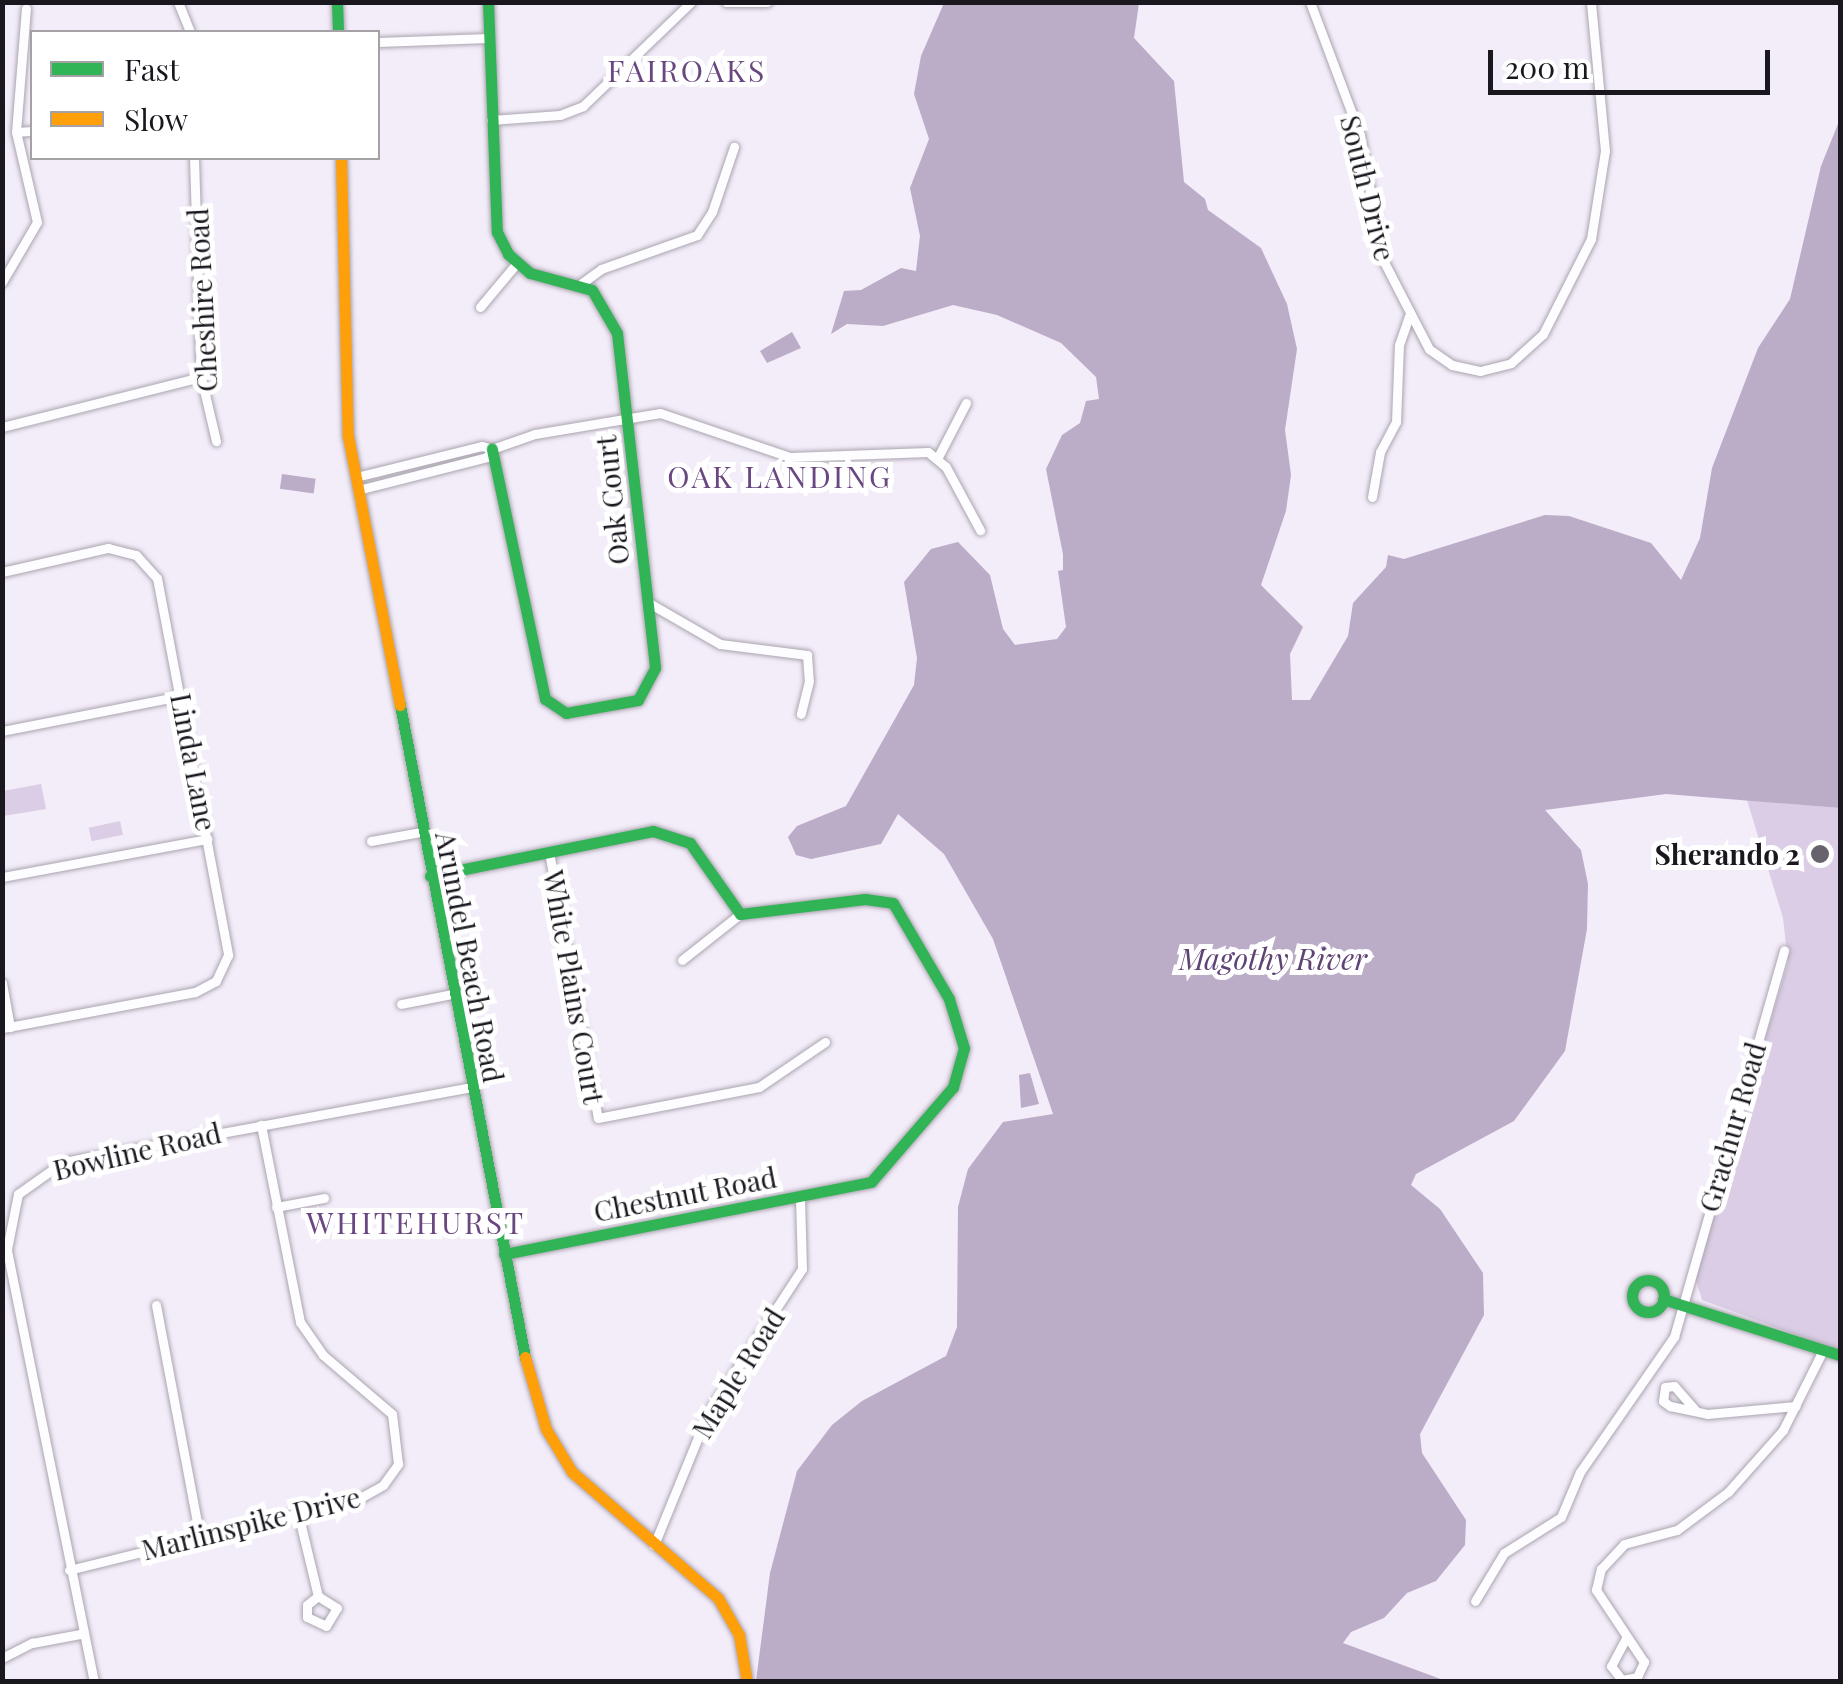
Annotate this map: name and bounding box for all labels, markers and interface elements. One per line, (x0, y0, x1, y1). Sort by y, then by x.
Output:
legend (30, 30, 380, 160)
scale bar (1493, 30, 1776, 92)
text: 200 m (1505, 47, 1589, 87)
text: Fast (124, 49, 180, 89)
district label: FAIROAKS (607, 52, 767, 88)
text: Slow (124, 99, 188, 139)
street label: South Drive (1334, 112, 1402, 264)
street label: Cheshire Road (180, 207, 224, 393)
street label: Oak Court (588, 433, 636, 567)
district label: OAK LANDING (667, 458, 893, 494)
street label: Linda Lane (164, 690, 224, 834)
street label: Arundel Beach Road (429, 829, 511, 1085)
place label: Sherando 2 (1654, 837, 1800, 871)
marker: Sherando 2 (1809, 843, 1831, 865)
street label: White Plains Court (537, 868, 611, 1106)
water label: Magothy River (1179, 940, 1367, 976)
street label: Grachur Road (1692, 1038, 1772, 1216)
street label: Bowline Road (50, 1115, 224, 1187)
street label: Chestnut Road (591, 1160, 779, 1228)
district label: WHITEHURST (306, 1204, 526, 1240)
street label: Maple Road (685, 1302, 791, 1444)
street label: Marlinspike Drive (138, 1480, 364, 1566)

